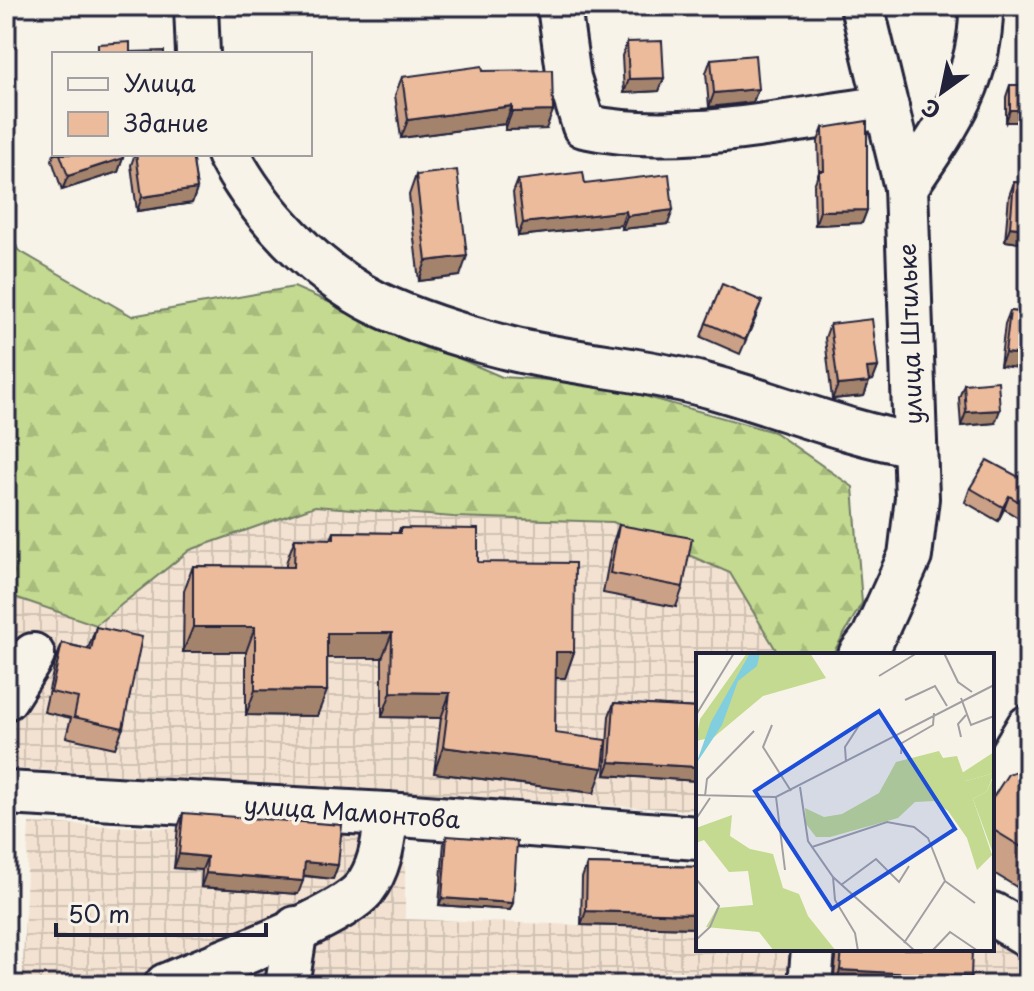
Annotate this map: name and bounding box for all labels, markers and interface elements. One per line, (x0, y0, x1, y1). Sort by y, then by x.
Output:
legend (52, 52, 312, 156)
north arrow (902, 52, 982, 132)
text: Улица (124, 64, 196, 100)
text: С (914, 92, 946, 128)
text: Здание (124, 104, 209, 140)
street label: улица Штильке (888, 243, 930, 425)
inset map (696, 653, 994, 951)
street label: улица Мамонтова (243, 785, 462, 837)
scale bar (56, 887, 266, 937)
text: 50 m (68, 895, 130, 931)

